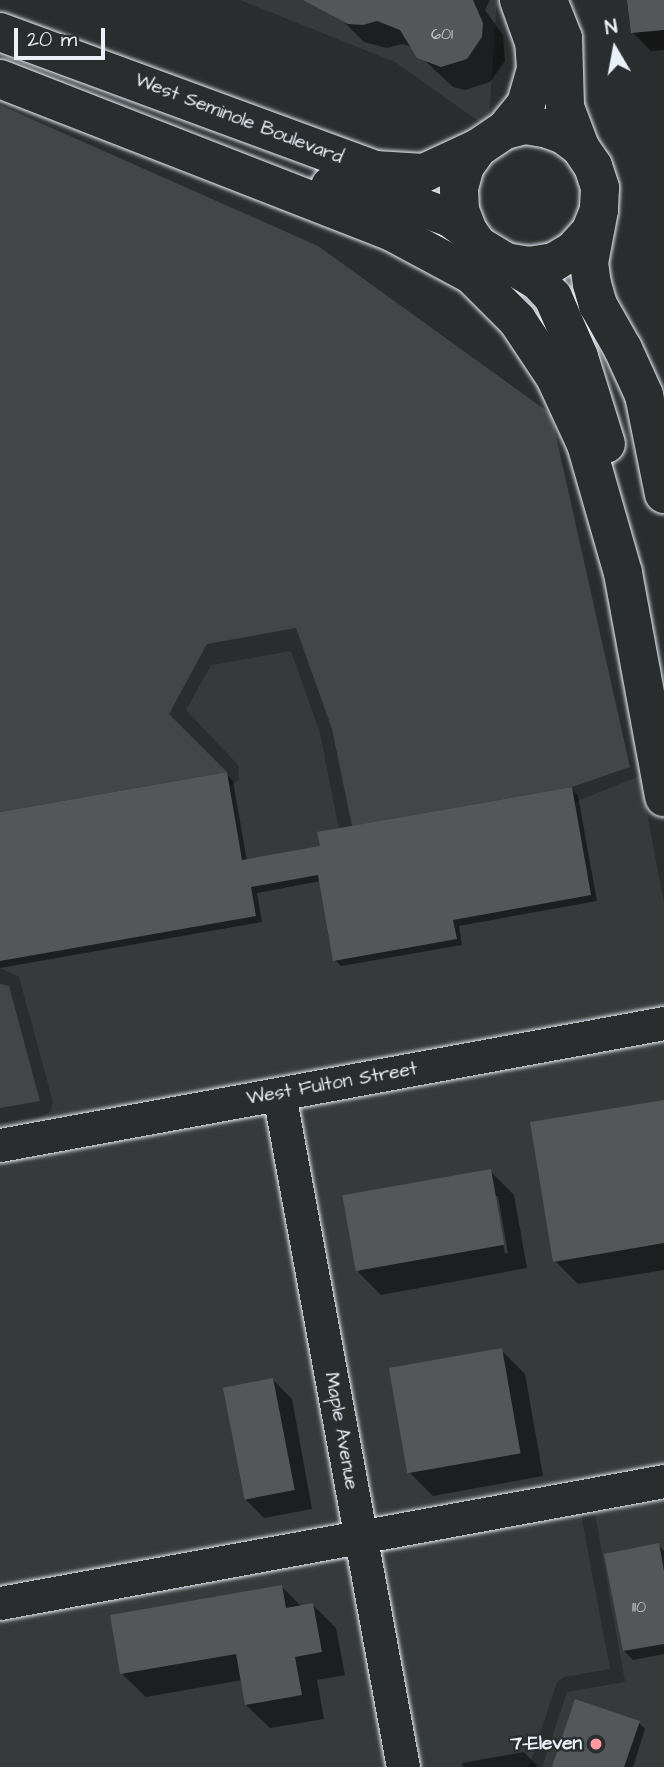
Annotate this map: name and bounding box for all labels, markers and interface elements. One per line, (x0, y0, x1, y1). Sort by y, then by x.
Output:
text: N (603, 13, 619, 42)
scale bar (18, 14, 108, 58)
north arrow (580, 14, 650, 84)
house number: 601 (431, 24, 453, 44)
text: 20 m (27, 25, 77, 54)
street label: West Seminole Boulevard (132, 69, 346, 169)
street label: West Fulton Street (245, 1058, 419, 1110)
street label: Maple Avenue (319, 1371, 363, 1491)
house number: 110 (632, 1597, 646, 1617)
place label: 7-Eleven (510, 1733, 582, 1755)
marker: 7-Eleven (588, 1736, 604, 1752)

